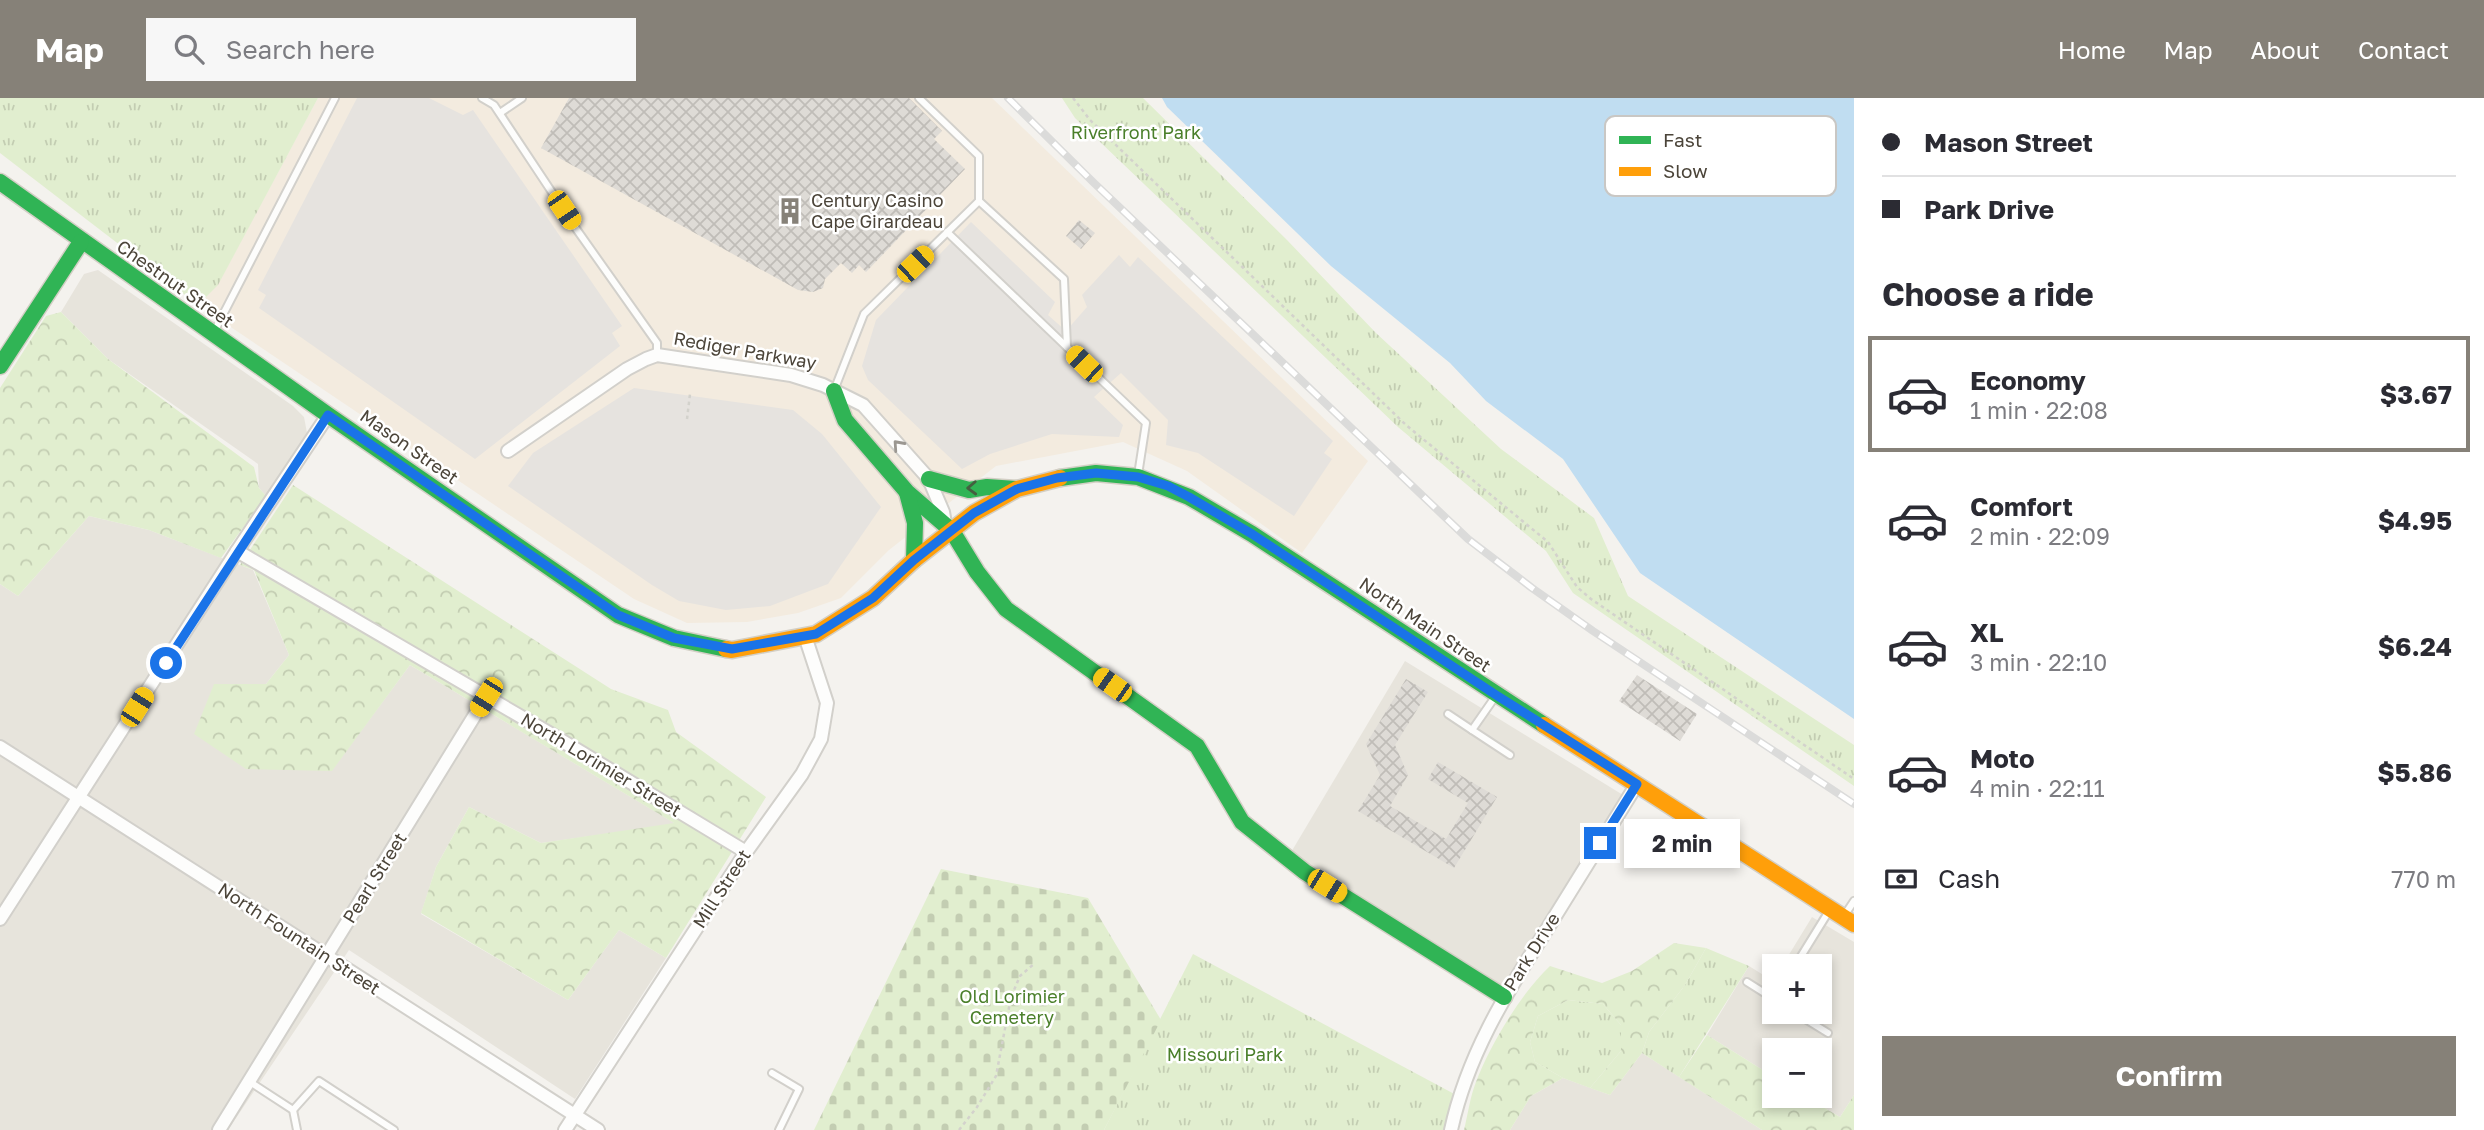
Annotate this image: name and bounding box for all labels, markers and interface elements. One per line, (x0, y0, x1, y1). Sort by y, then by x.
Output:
search box (146, 18, 636, 81)
text: Map (35, 30, 104, 69)
icon: search (170, 30, 208, 68)
text: Search here (226, 34, 375, 65)
text: Home (2058, 35, 2126, 64)
text: Map (2164, 35, 2213, 64)
text: About (2251, 35, 2320, 64)
text: Contact (2358, 35, 2449, 64)
legend (1605, 116, 1836, 196)
park label: Riverfront Park (1071, 121, 1201, 143)
text: Mason Street (1924, 127, 2093, 158)
text: Fast (1663, 128, 1702, 151)
text: Slow (1663, 159, 1708, 182)
car (544, 187, 585, 233)
place label: Century Casino Cape Girardeau (811, 189, 943, 232)
text: Park Drive (1924, 194, 2054, 225)
building icon: Century Casino Cape Girardeau (775, 196, 805, 226)
street label: Chestnut Street (113, 235, 238, 332)
car (893, 242, 938, 286)
text: Choose a ride (1882, 275, 2094, 313)
street label: Rediger Parkway (672, 327, 818, 373)
car (1062, 342, 1107, 386)
icon: car (1886, 363, 1949, 426)
text: Economy (1970, 365, 2086, 396)
text: $3.67 (2380, 379, 2452, 410)
text: 1 min · 22:08 (1970, 396, 2108, 424)
street label: Mason Street (356, 404, 463, 488)
one-way arrow (894, 440, 907, 453)
one-way arrow (966, 481, 977, 496)
icon: car (1886, 489, 1949, 552)
text: Comfort (1970, 491, 2073, 522)
text: $4.95 (2378, 505, 2452, 536)
text: 2 min · 22:09 (1970, 522, 2110, 550)
street label: North Main Street (1356, 572, 1496, 676)
icon: car (1886, 615, 1949, 678)
text: XL (1970, 617, 2004, 648)
text: $6.24 (2378, 631, 2452, 662)
route start (150, 647, 182, 679)
text: 3 min · 22:10 (1970, 648, 2107, 676)
car (1089, 664, 1136, 706)
car (466, 674, 507, 720)
car (117, 684, 158, 730)
street label: North Lorimier Street (517, 707, 686, 821)
icon: car (1886, 741, 1949, 804)
text: Moto (1970, 743, 2035, 774)
text: $5.86 (2377, 757, 2452, 788)
text: 4 min · 22:11 (1970, 774, 2105, 802)
callout: 2 min (1624, 818, 1740, 868)
route end (1584, 827, 1616, 859)
street label: Pearl Street (338, 828, 411, 927)
text: 2 min (1652, 829, 1712, 857)
street label: Mill Street (688, 845, 755, 932)
icon: cash (1882, 860, 1920, 898)
text: Cash (1938, 863, 2000, 894)
text: 770 m (2391, 865, 2456, 893)
car (1304, 866, 1351, 906)
street label: North Fountain Street (214, 878, 385, 999)
street label: Park Drive (1498, 908, 1564, 995)
map controls (1762, 954, 1832, 1108)
button: + (1762, 954, 1832, 1024)
park label: Old Lorimier Cemetery (959, 985, 1065, 1028)
button: Confirm (1882, 1036, 2456, 1116)
button: − (1762, 1038, 1832, 1108)
park label: Missouri Park (1167, 1043, 1283, 1065)

